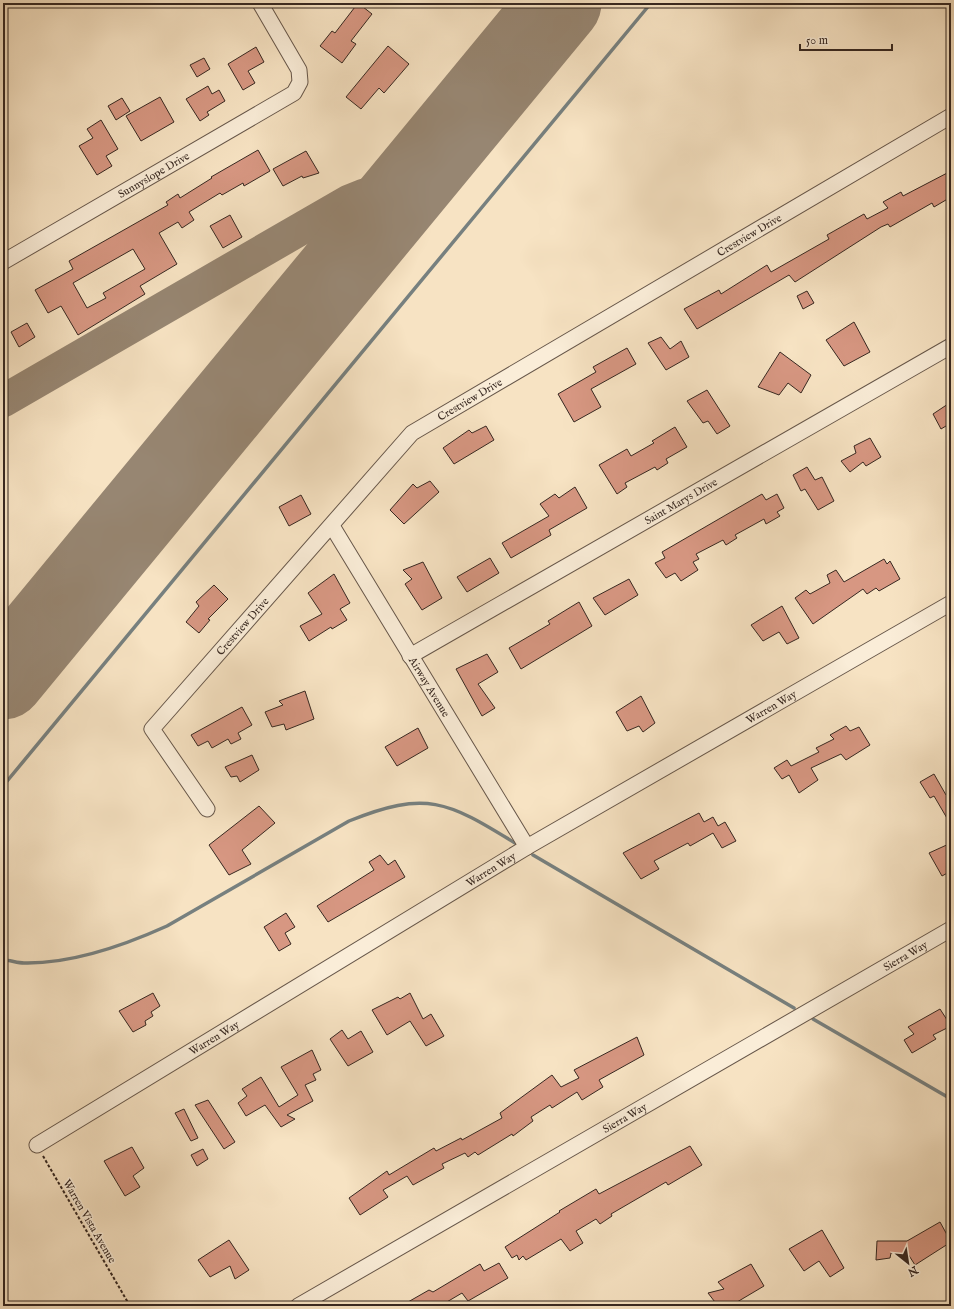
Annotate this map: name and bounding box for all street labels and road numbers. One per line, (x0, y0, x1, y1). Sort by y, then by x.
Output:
street label: Sunnyslope Drive (116, 149, 192, 202)
street label: Crestview Drive (715, 211, 784, 260)
street label: Crestview Drive (435, 375, 505, 424)
street label: Saint Marys Drive (642, 475, 720, 528)
street label: Crestview Drive (214, 595, 272, 659)
street label: Airway Avenue (405, 654, 452, 720)
street label: Warren Way (744, 687, 800, 727)
street label: Warren Way (464, 849, 519, 890)
street label: Sierra Way (881, 938, 931, 975)
street label: Warren Way (187, 1017, 242, 1059)
street label: Sierra Way (600, 1100, 650, 1137)
street label: Warren Vista Avenue (59, 1177, 119, 1266)

